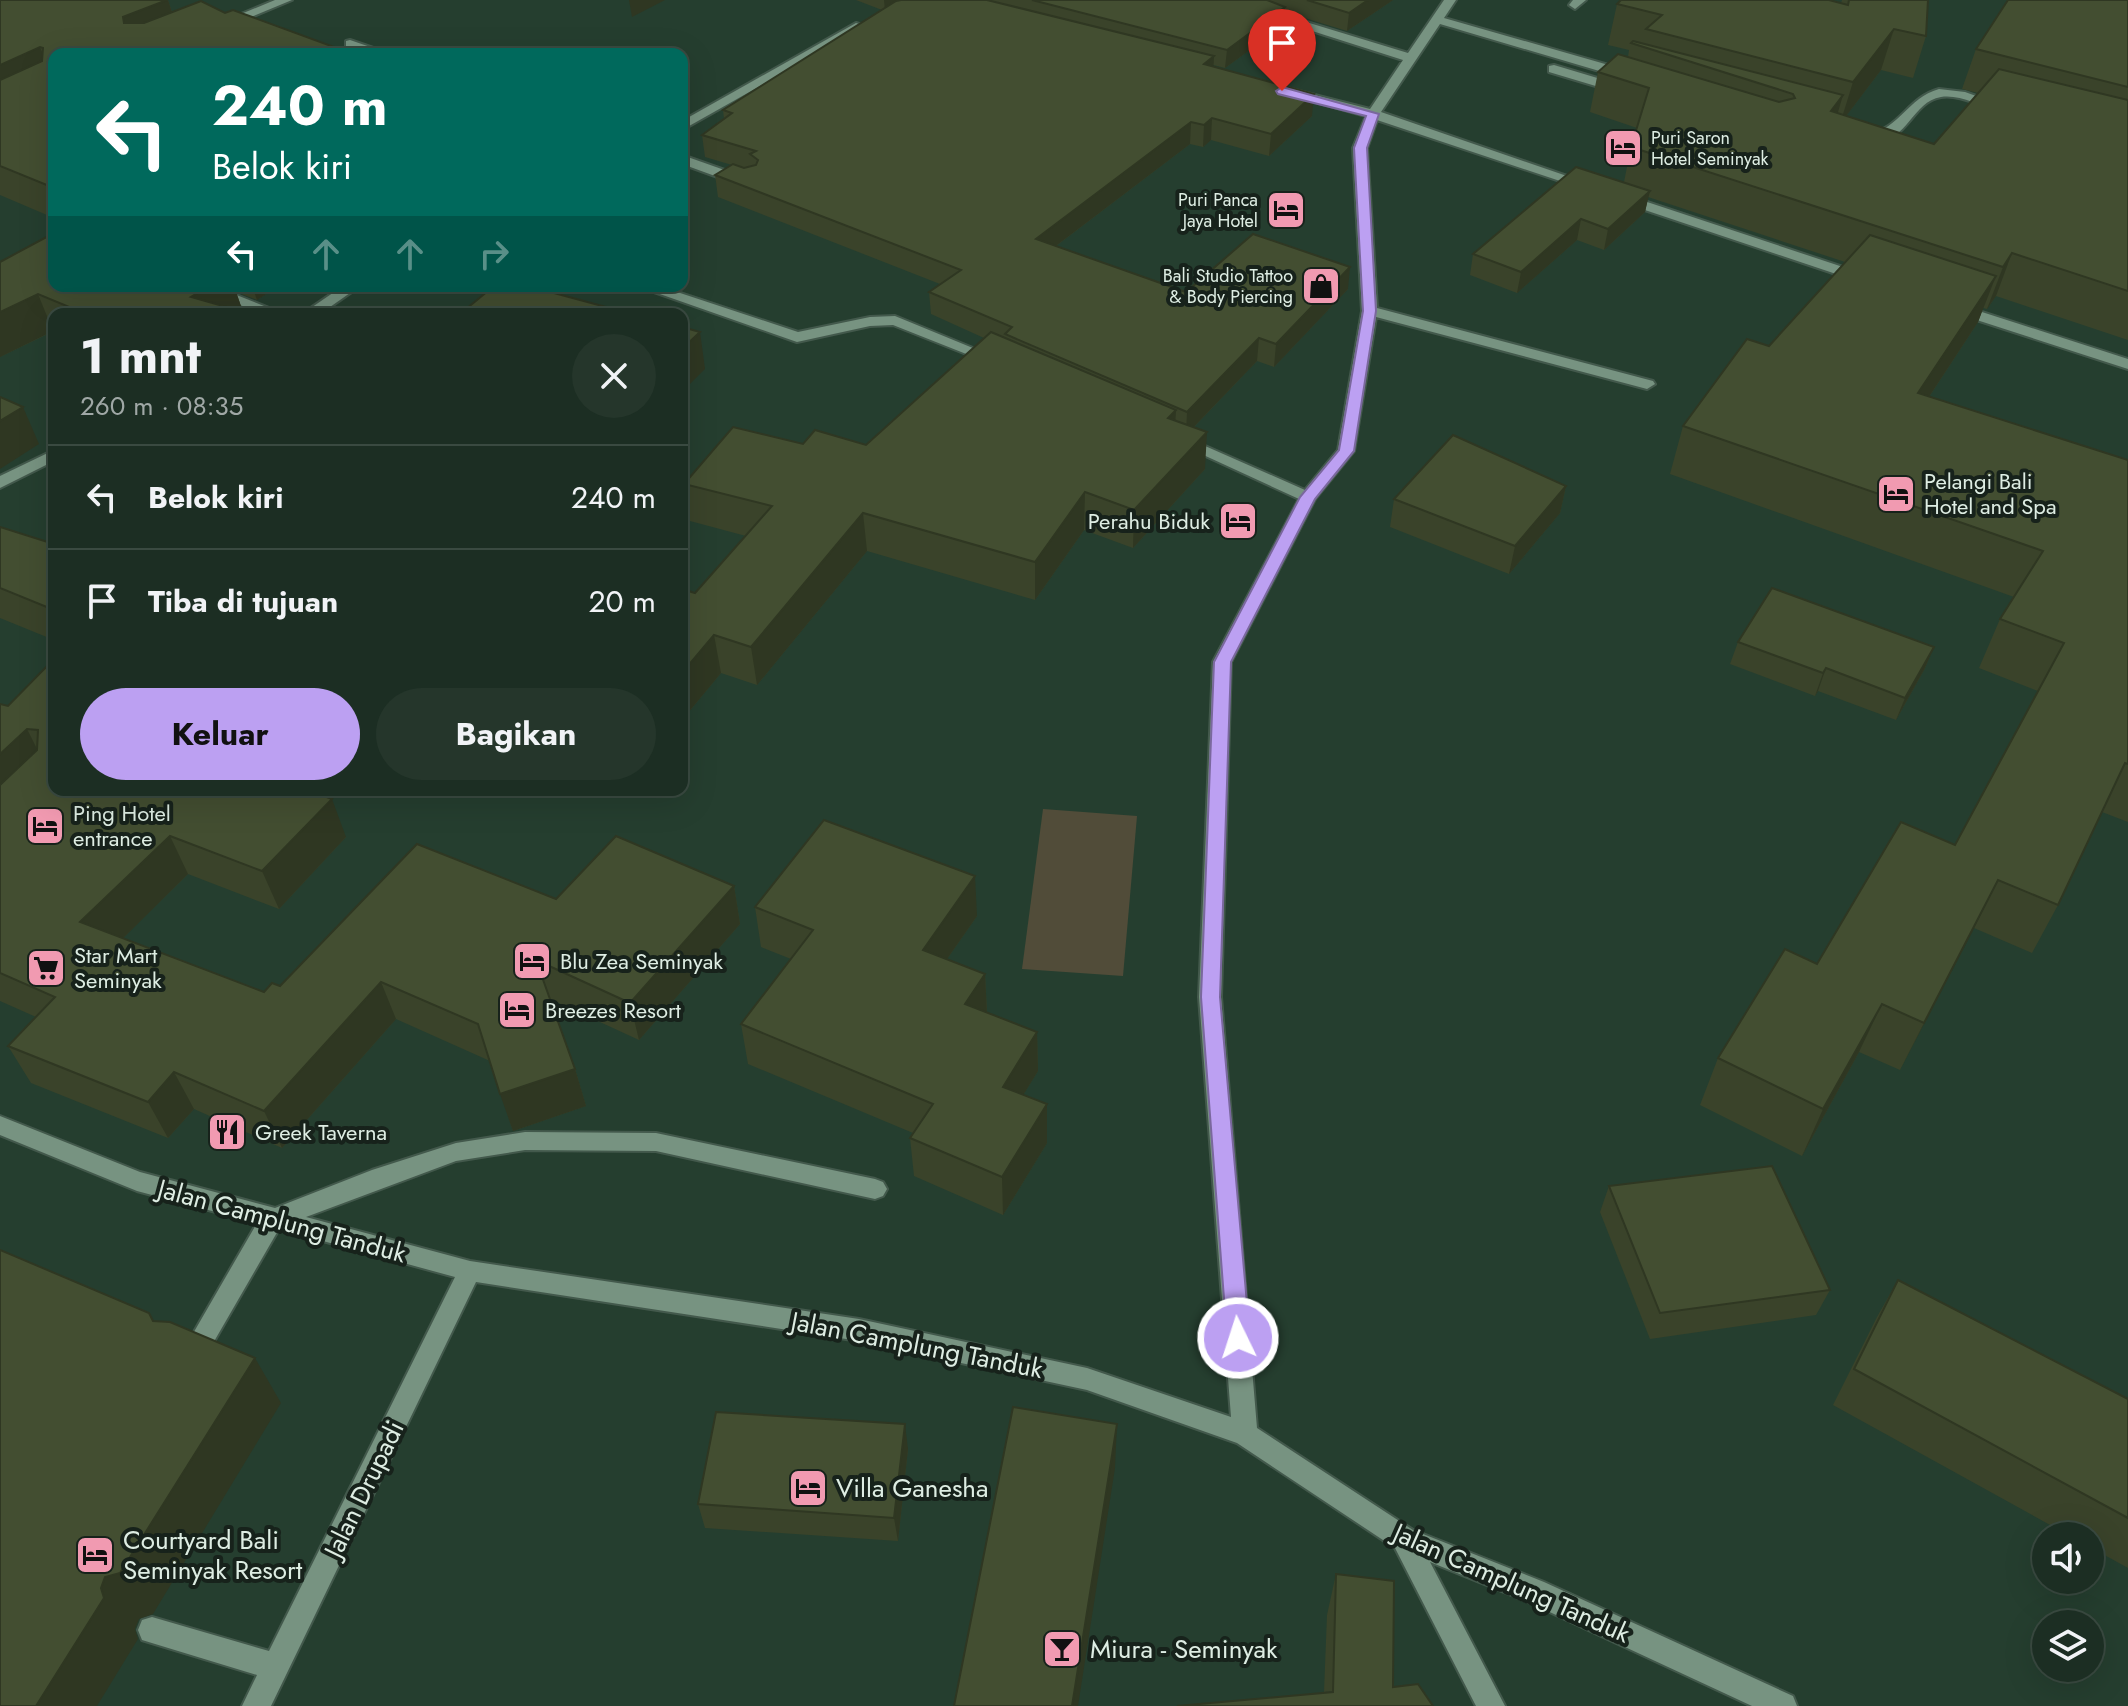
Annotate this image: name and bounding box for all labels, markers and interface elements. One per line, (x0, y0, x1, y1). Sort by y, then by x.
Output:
pin (1248, 9, 1316, 91)
icon: arrive (1260, 21, 1304, 65)
text: 240 m (212, 65, 388, 146)
icon: left (80, 80, 184, 184)
place label: Puri Saron Hotel Seminyak (1651, 125, 1769, 172)
hotel icon: Puri Saron Hotel Seminyak (1602, 127, 1644, 169)
text: Belok kiri (212, 140, 352, 192)
place label: Puri Panca Jaya Hotel (1178, 187, 1258, 234)
hotel icon: Puri Panca Jaya Hotel (1265, 189, 1307, 231)
icon: left (220, 232, 264, 276)
icon: ahead (304, 232, 348, 276)
icon: ahead (388, 232, 432, 276)
icon: right (472, 232, 516, 276)
place label: Bali Studio Tattoo & Body Piercing (1163, 263, 1293, 310)
shop icon: Bali Studio Tattoo & Body Piercing (1300, 265, 1342, 307)
text: 1 mnt (80, 322, 201, 391)
button: close (572, 334, 656, 418)
text: 260 m · 08:35 (80, 387, 243, 425)
place label: Pelangi Bali Hotel and Spa (1924, 465, 2056, 522)
hotel icon: Pelangi Bali Hotel and Spa (1875, 473, 1917, 515)
icon: left (80, 475, 124, 519)
text: Belok kiri (148, 476, 283, 519)
text: 240 m (571, 476, 656, 519)
hotel icon: Perahu Biduk (1217, 500, 1259, 542)
place label: Perahu Biduk (1088, 505, 1210, 537)
icon: arrive (80, 579, 124, 623)
text: Tiba di tujuan (148, 580, 338, 623)
text: 20 m (589, 580, 656, 623)
button: Keluar (80, 688, 360, 780)
button: Bagikan (376, 688, 656, 780)
place label: Ping Hotel entrance (73, 797, 171, 854)
hotel icon: Ping Hotel entrance (24, 805, 66, 847)
place label: Star Mart Seminyak (74, 939, 162, 996)
hotel icon: Blu Zea Seminyak (511, 940, 553, 982)
place label: Blu Zea Seminyak (560, 945, 723, 977)
supermarket icon: Star Mart Seminyak (25, 947, 67, 989)
hotel icon: Breezes Resort (496, 989, 538, 1031)
place label: Breezes Resort (545, 994, 681, 1026)
restaurant icon: Greek Taverna (206, 1111, 248, 1153)
place label: Greek Taverna (255, 1116, 387, 1148)
street label: Jalan Camplung Tanduk (151, 1169, 411, 1273)
position arrow (1196, 1296, 1280, 1380)
street label: Jalan Camplung Tanduk (785, 1301, 1047, 1388)
street label: Jalan Drupadi (313, 1414, 413, 1566)
hotel icon: Villa Ganesha (787, 1467, 829, 1509)
place label: Villa Ganesha (836, 1469, 989, 1507)
street label: Jalan Camplung Tanduk (1385, 1512, 1637, 1653)
place label: Courtyard Bali Seminyak Resort (123, 1521, 303, 1589)
map controls (2032, 1522, 2104, 1682)
button: sound (2032, 1522, 2104, 1594)
hotel icon: Courtyard Bali Seminyak Resort (74, 1534, 116, 1576)
button: layers (2032, 1610, 2104, 1682)
bar icon: Miura - Seminyak (1041, 1628, 1083, 1670)
place label: Miura - Seminyak (1090, 1630, 1278, 1668)

